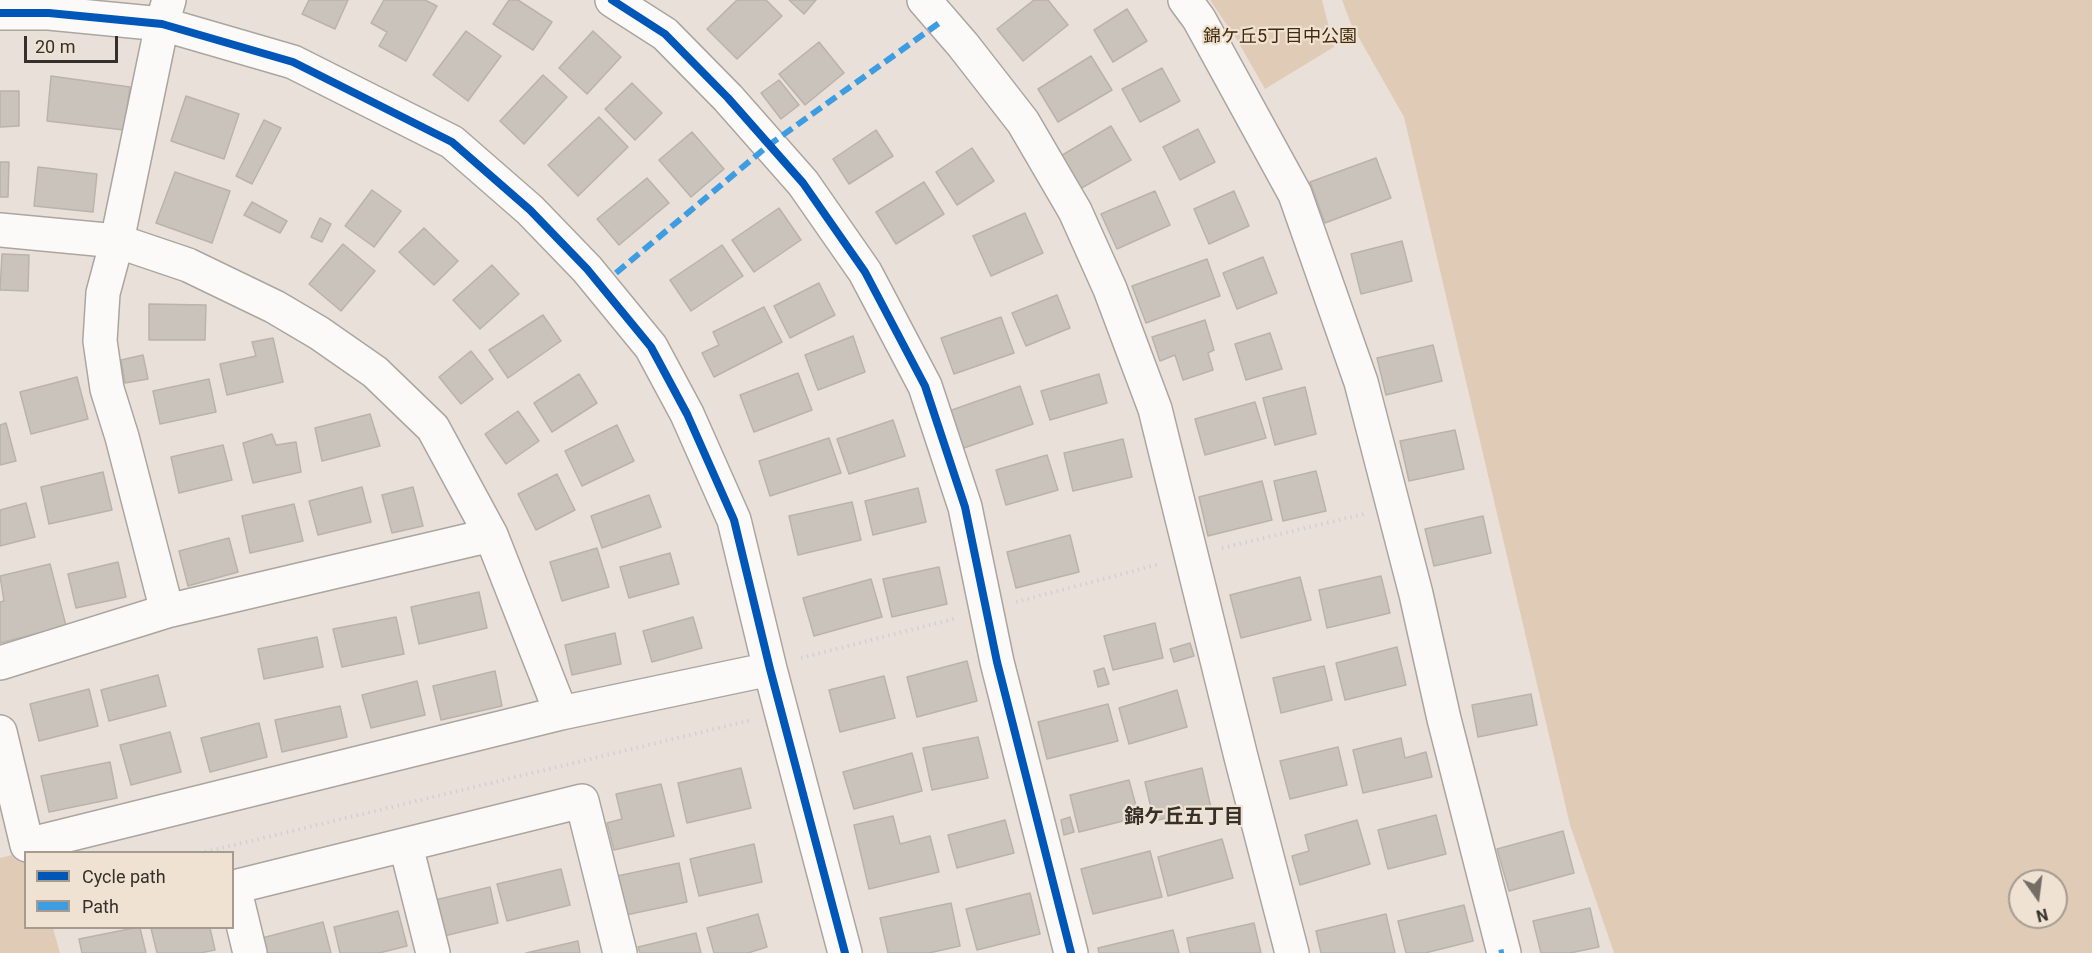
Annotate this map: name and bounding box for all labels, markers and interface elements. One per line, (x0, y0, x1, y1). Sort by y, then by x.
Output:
scale bar (27, 24, 122, 62)
park label: 錦ケ丘5丁目中公園 (1203, 26, 1357, 48)
text: 20 m (35, 36, 75, 57)
district label: 錦ケ丘五丁目 (1124, 806, 1244, 830)
legend (24, 851, 234, 929)
text: Cycle path (82, 866, 166, 887)
north arrow (2008, 869, 2068, 929)
text: Path (82, 896, 119, 917)
text: N (2034, 904, 2050, 926)

